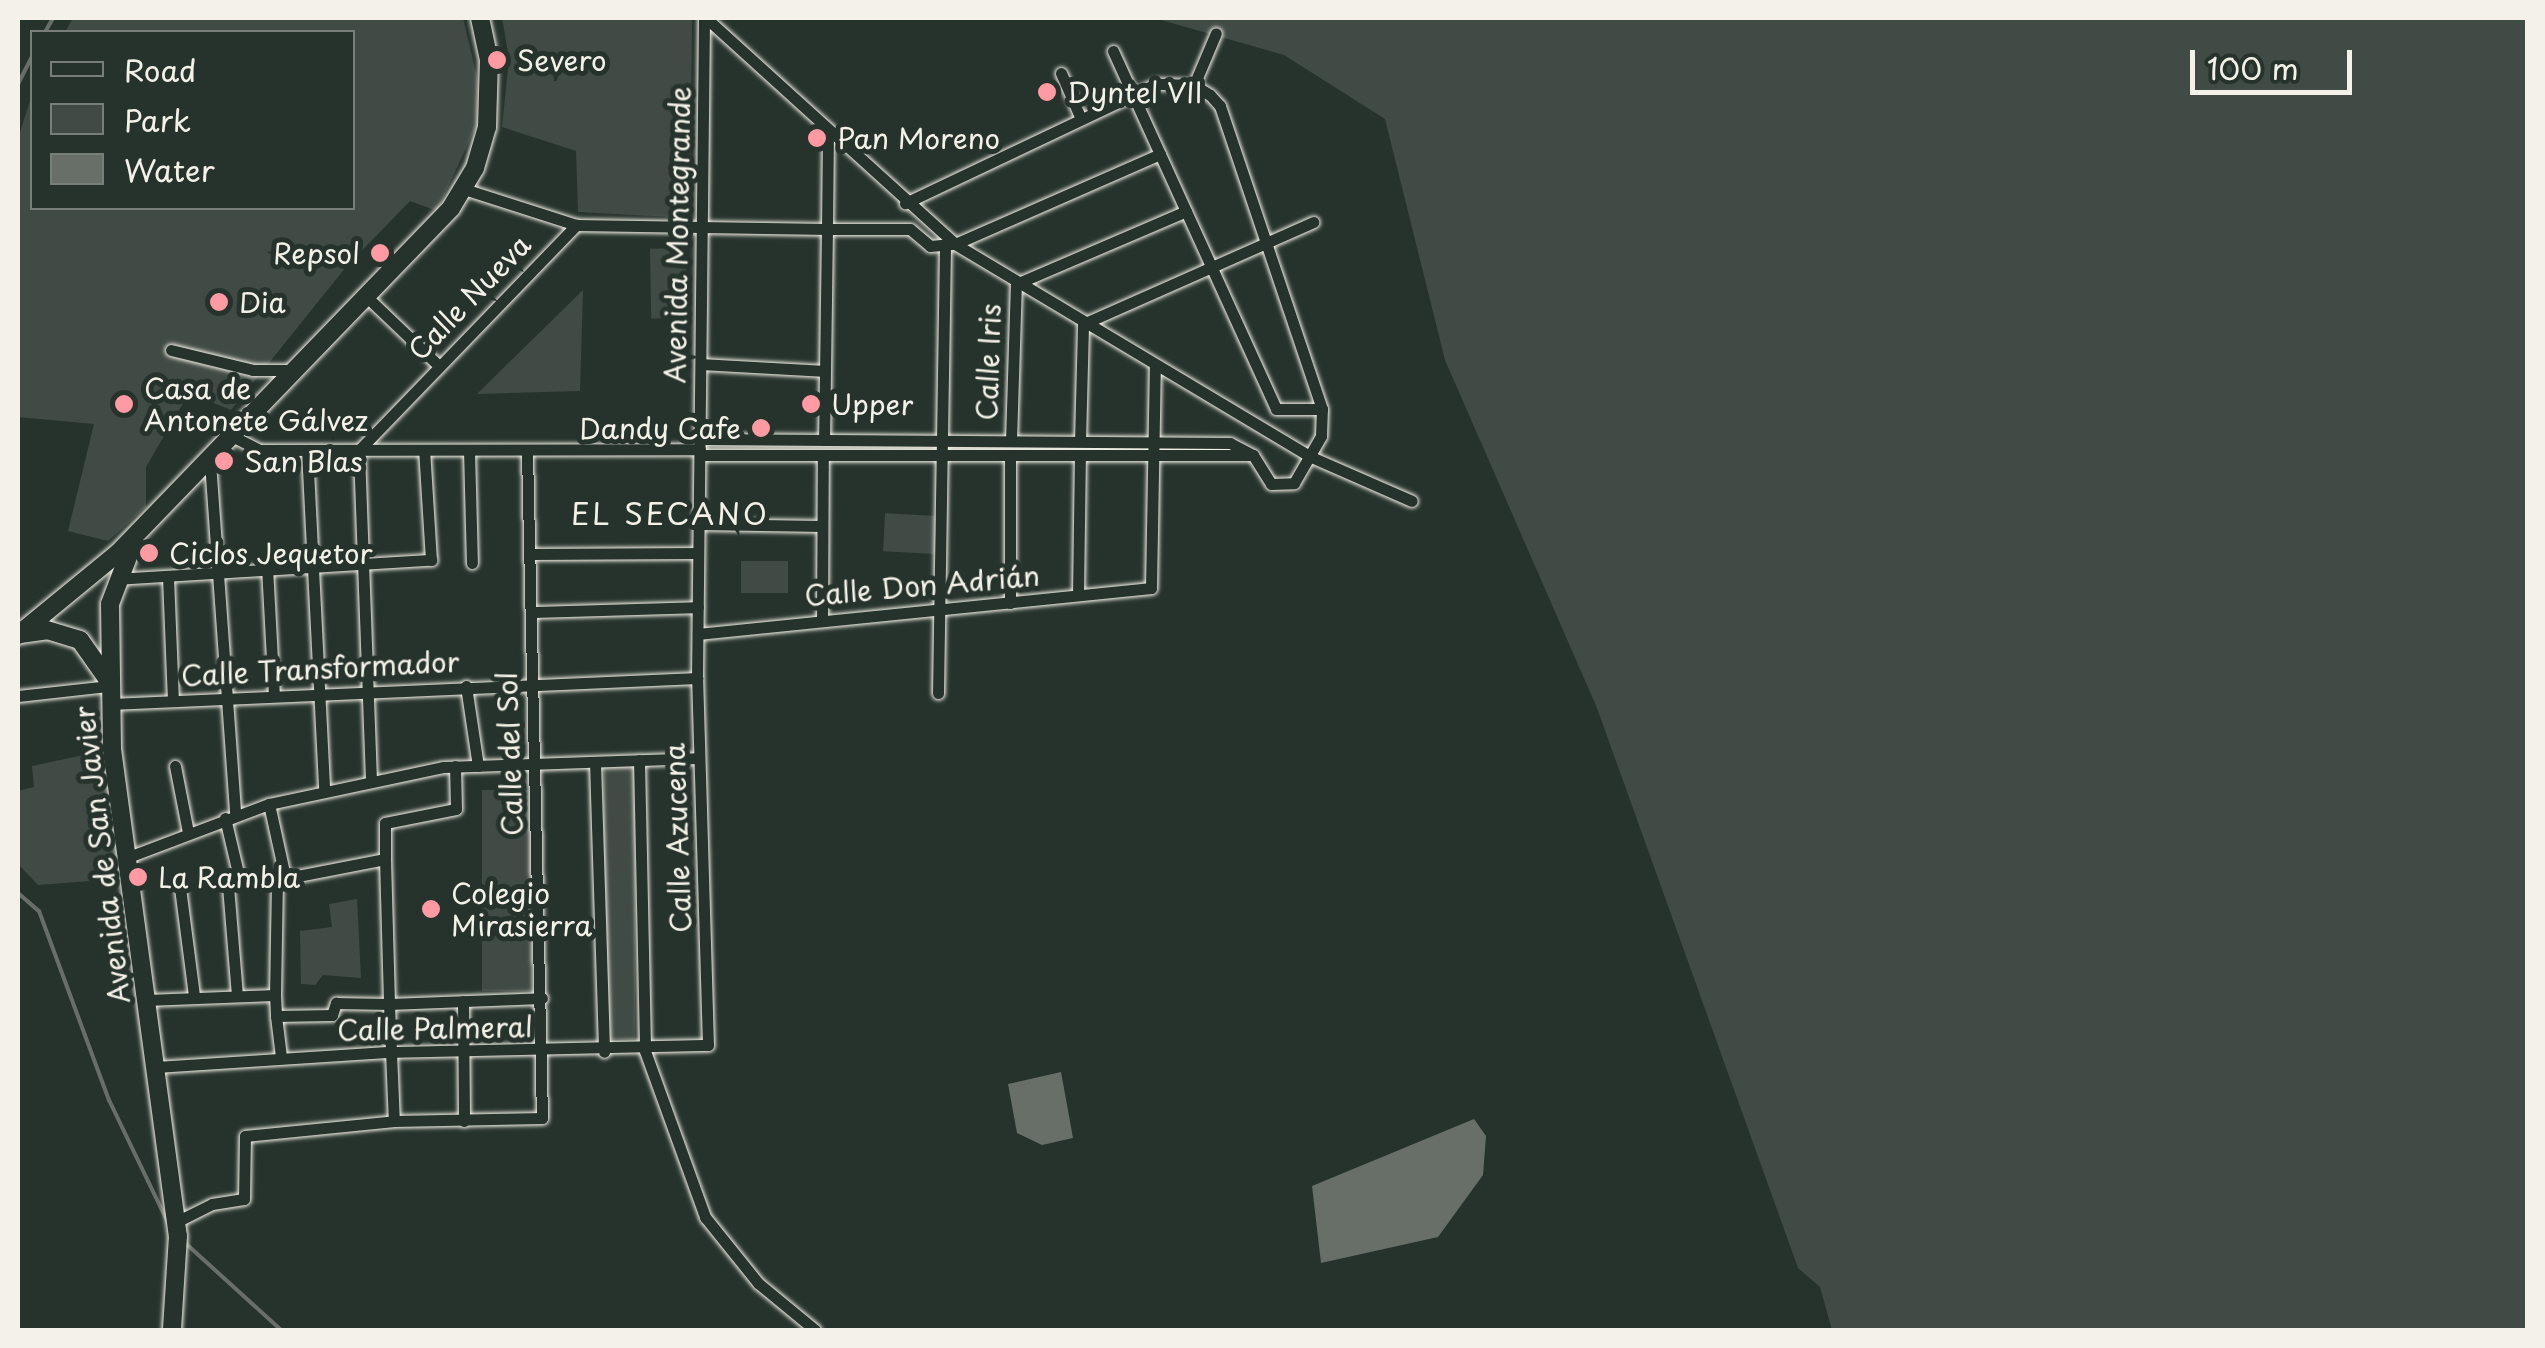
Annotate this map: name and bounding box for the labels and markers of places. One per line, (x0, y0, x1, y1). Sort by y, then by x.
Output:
place label: Severo (517, 43, 607, 77)
marker: Severo (486, 49, 508, 71)
place label: Dyntel VII (1067, 75, 1202, 109)
marker: Dyntel VII (1036, 81, 1058, 103)
place label: Pan Moreno (837, 121, 999, 155)
marker: Pan Moreno (806, 127, 828, 149)
place label: Repsol (273, 236, 360, 270)
marker: Repsol (369, 242, 391, 264)
place label: Dia (239, 285, 286, 319)
marker: Dia (208, 291, 230, 313)
place label: Casa de Antonete Gálvez (144, 371, 368, 437)
place label: Upper (831, 387, 913, 421)
marker: Casa de Antonete Gálvez (113, 393, 135, 415)
marker: Upper (800, 393, 822, 415)
place label: Dandy Cafe (580, 411, 741, 445)
marker: Dandy Cafe (750, 417, 772, 439)
place label: San Blas (244, 444, 361, 478)
marker: San Blas (213, 450, 235, 472)
place label: Ciclos Jequetor (169, 536, 375, 570)
marker: Ciclos Jequetor (138, 542, 160, 564)
place label: La Rambla (158, 860, 302, 894)
marker: La Rambla (127, 866, 149, 888)
place label: Colegio Mirasierra (451, 876, 592, 942)
marker: Colegio Mirasierra (420, 898, 442, 920)

